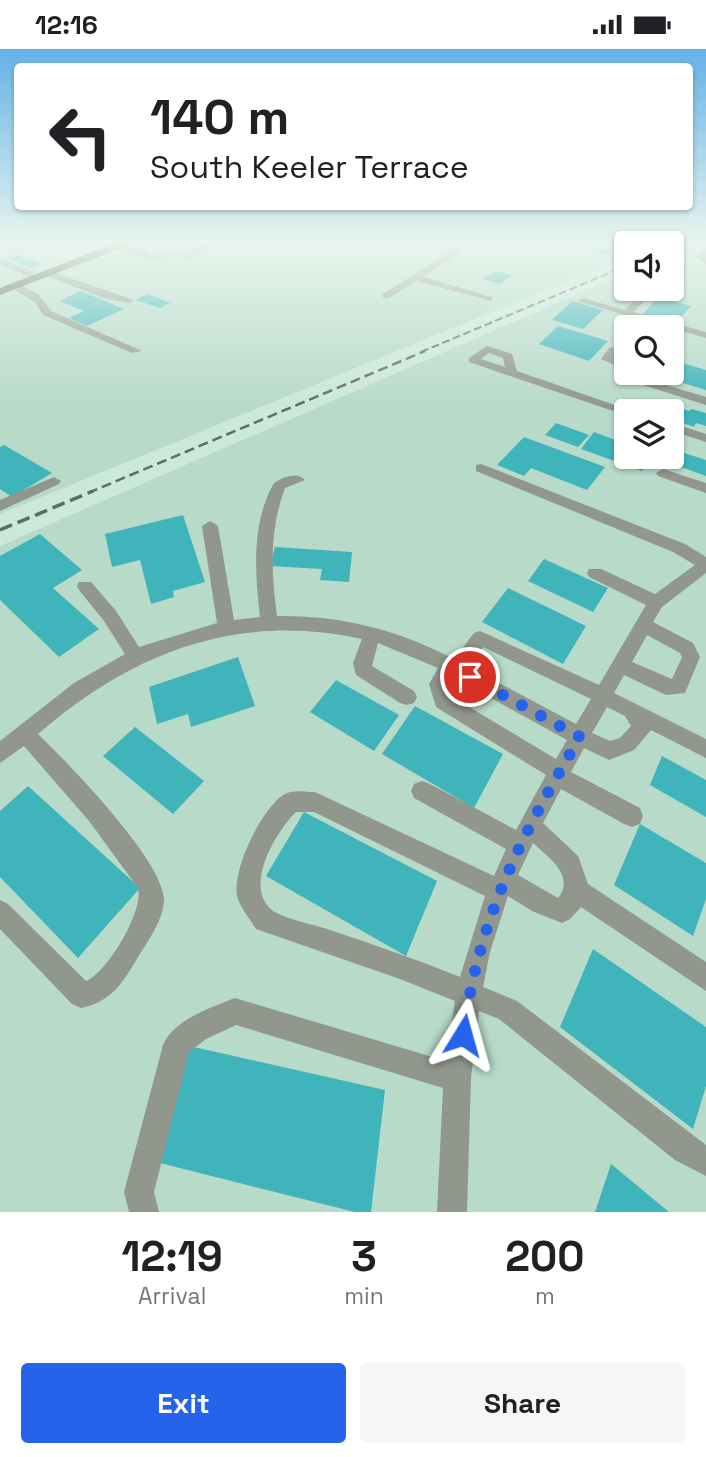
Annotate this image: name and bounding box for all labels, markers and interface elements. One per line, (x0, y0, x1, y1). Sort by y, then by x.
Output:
text: 12:16 (35, 8, 98, 42)
text: 140 m (150, 86, 289, 148)
icon: left (35, 91, 126, 182)
text: South Keeler Terrace (150, 147, 469, 187)
map controls (614, 231, 684, 469)
button: sound (614, 231, 684, 301)
button: search (614, 315, 684, 385)
button: layers (614, 399, 684, 469)
pin (440, 647, 500, 707)
icon: arrive (451, 658, 489, 696)
position arrow (426, 998, 500, 1072)
text: 12:19 (121, 1230, 223, 1283)
text: 3 (351, 1230, 377, 1283)
text: 200 (505, 1230, 585, 1283)
text: Arrival (138, 1281, 206, 1311)
text: min (344, 1281, 384, 1311)
text: m (535, 1281, 555, 1311)
button: Exit (21, 1363, 346, 1443)
button: Share (360, 1363, 685, 1443)

